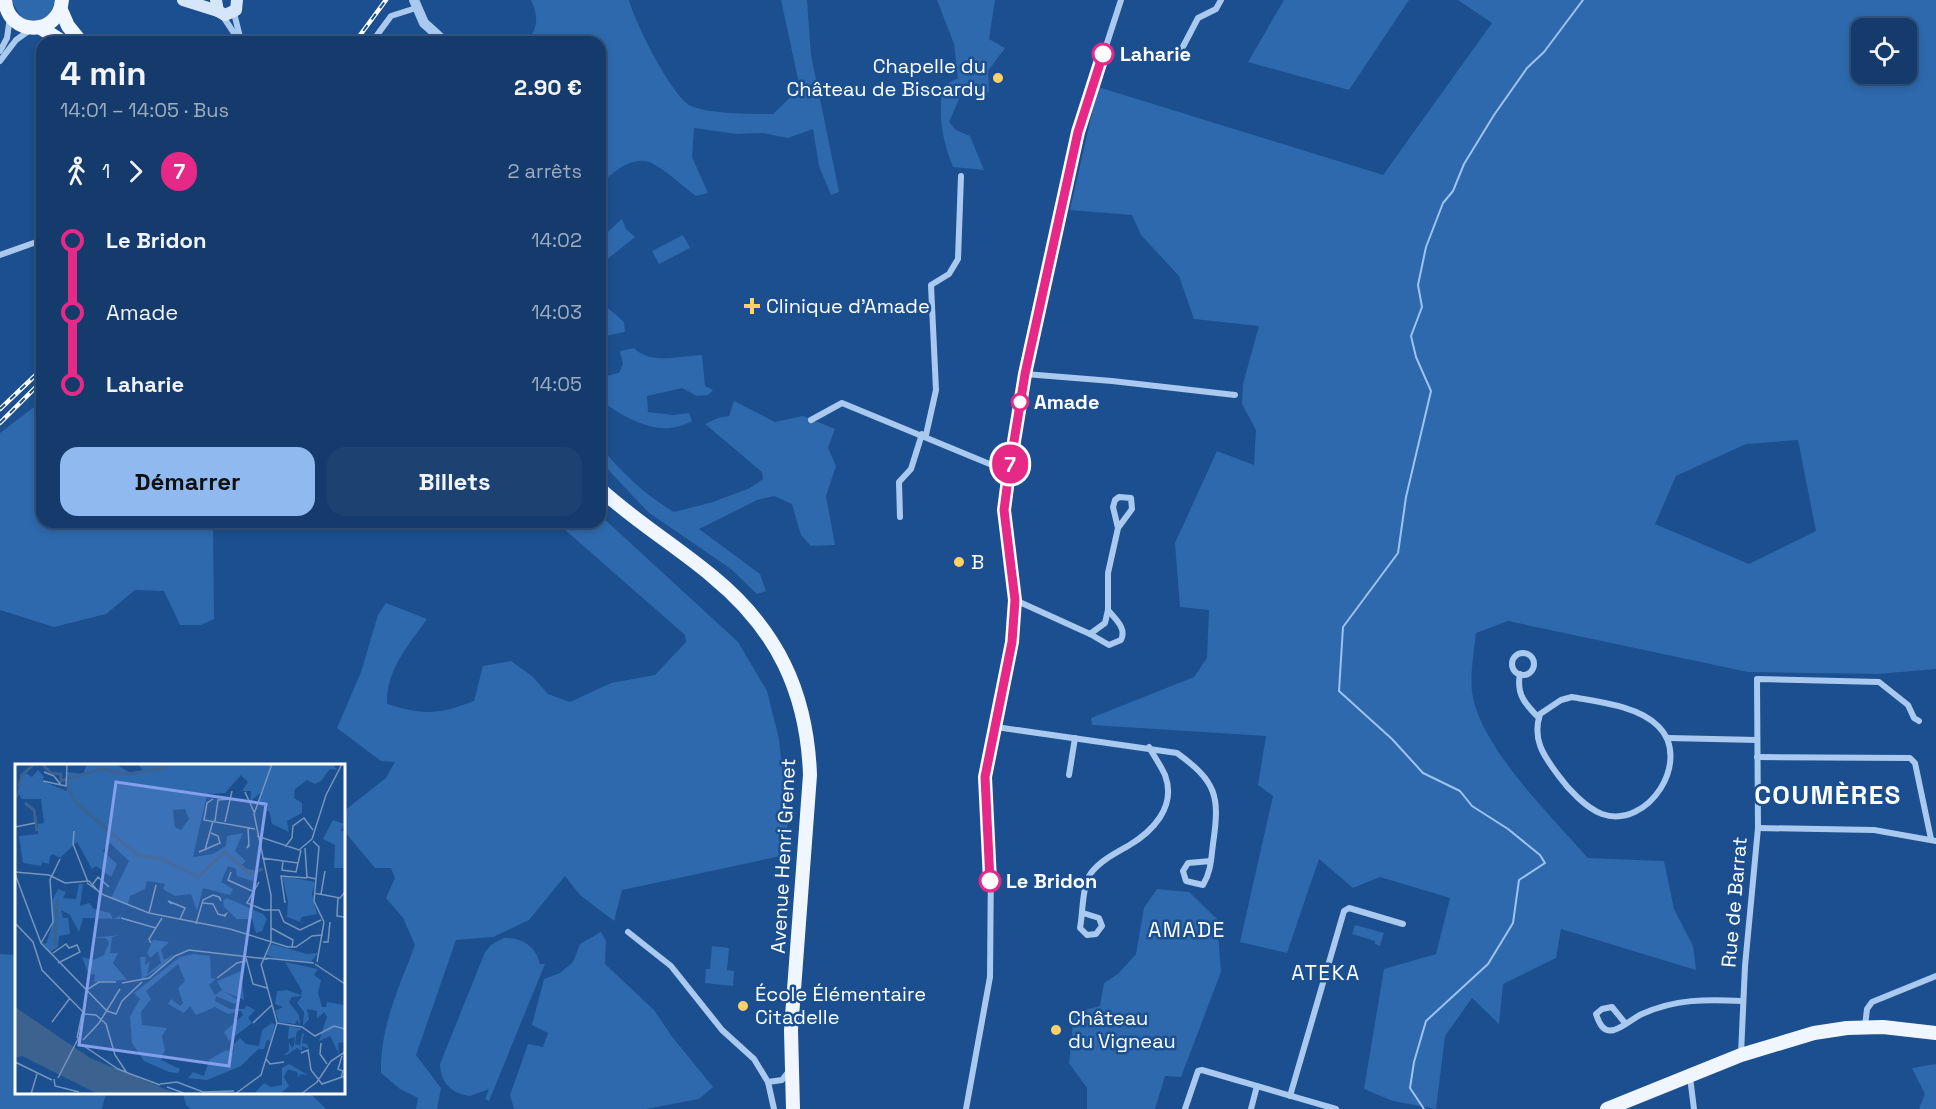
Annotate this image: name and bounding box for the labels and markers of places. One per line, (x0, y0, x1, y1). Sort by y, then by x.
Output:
place label: Laharie (1120, 41, 1191, 67)
marker: Laharie (1092, 43, 1114, 65)
place label: Chapelle du Château de Biscardy (786, 53, 986, 102)
marker: Chapelle du Château de Biscardy (991, 71, 1005, 85)
place label: Clinique d'Amade (766, 293, 930, 319)
marker: Clinique d'Amade (743, 297, 761, 315)
place label: Amade (1034, 389, 1099, 415)
marker: Amade (1011, 393, 1029, 411)
place label: B (971, 549, 984, 575)
marker: B (952, 555, 966, 569)
place label: Le Bridon (1006, 868, 1097, 894)
marker: Le Bridon (979, 870, 1001, 892)
place label: École Élémentaire Citadelle (755, 981, 926, 1030)
marker: École Élémentaire Citadelle (736, 999, 750, 1013)
place label: Château du Vigneau (1068, 1005, 1176, 1054)
marker: Château du Vigneau (1049, 1023, 1063, 1037)

